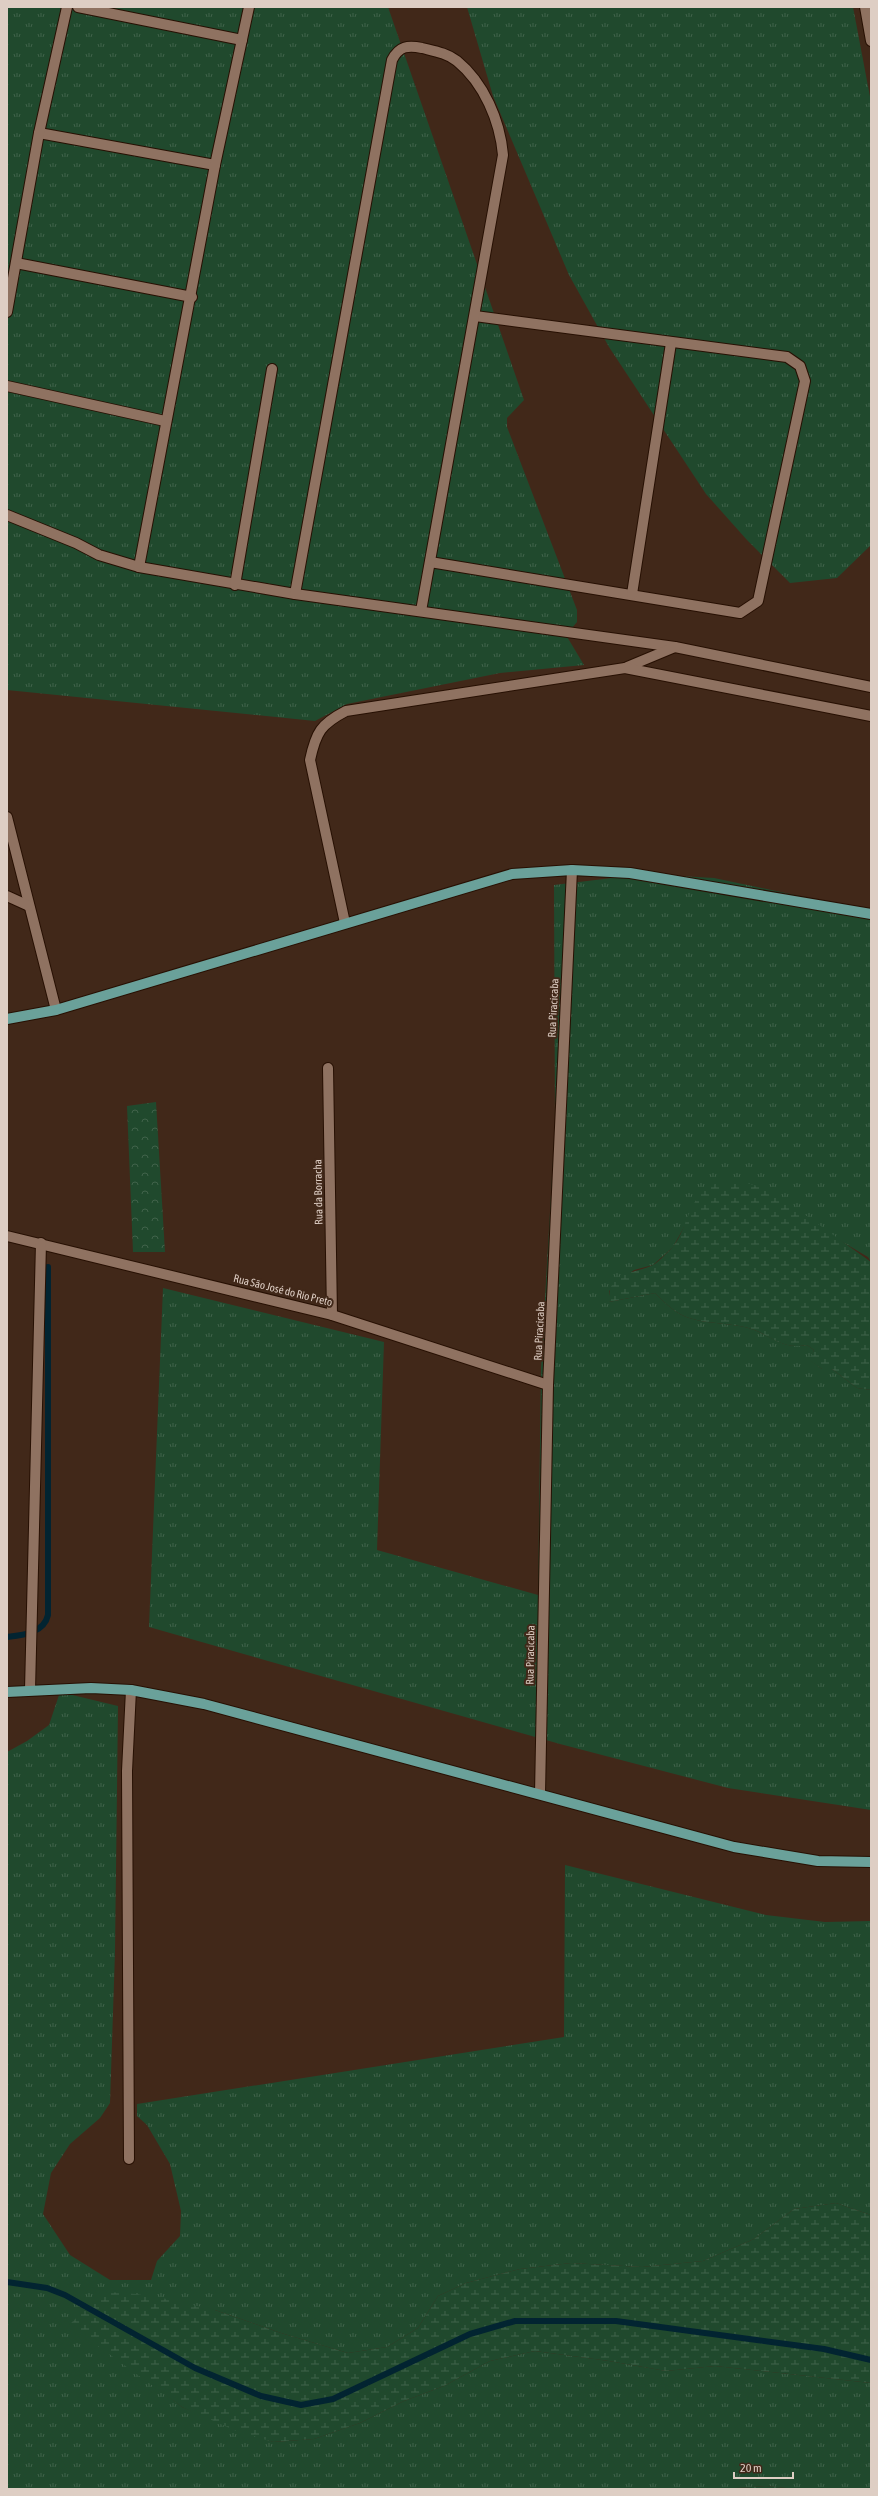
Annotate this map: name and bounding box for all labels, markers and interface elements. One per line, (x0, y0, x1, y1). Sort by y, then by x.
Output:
street label: Rua Piracicaba (545, 978, 561, 1038)
street label: Rua da Borracha (311, 1159, 325, 1225)
street label: Rua São José do Rio Preto (232, 1272, 334, 1308)
street label: Rua Piracicaba (531, 1301, 547, 1361)
street label: Rua Piracicaba (523, 1625, 537, 1685)
scale bar (734, 2454, 793, 2480)
text: 20 m (740, 2461, 762, 2475)

